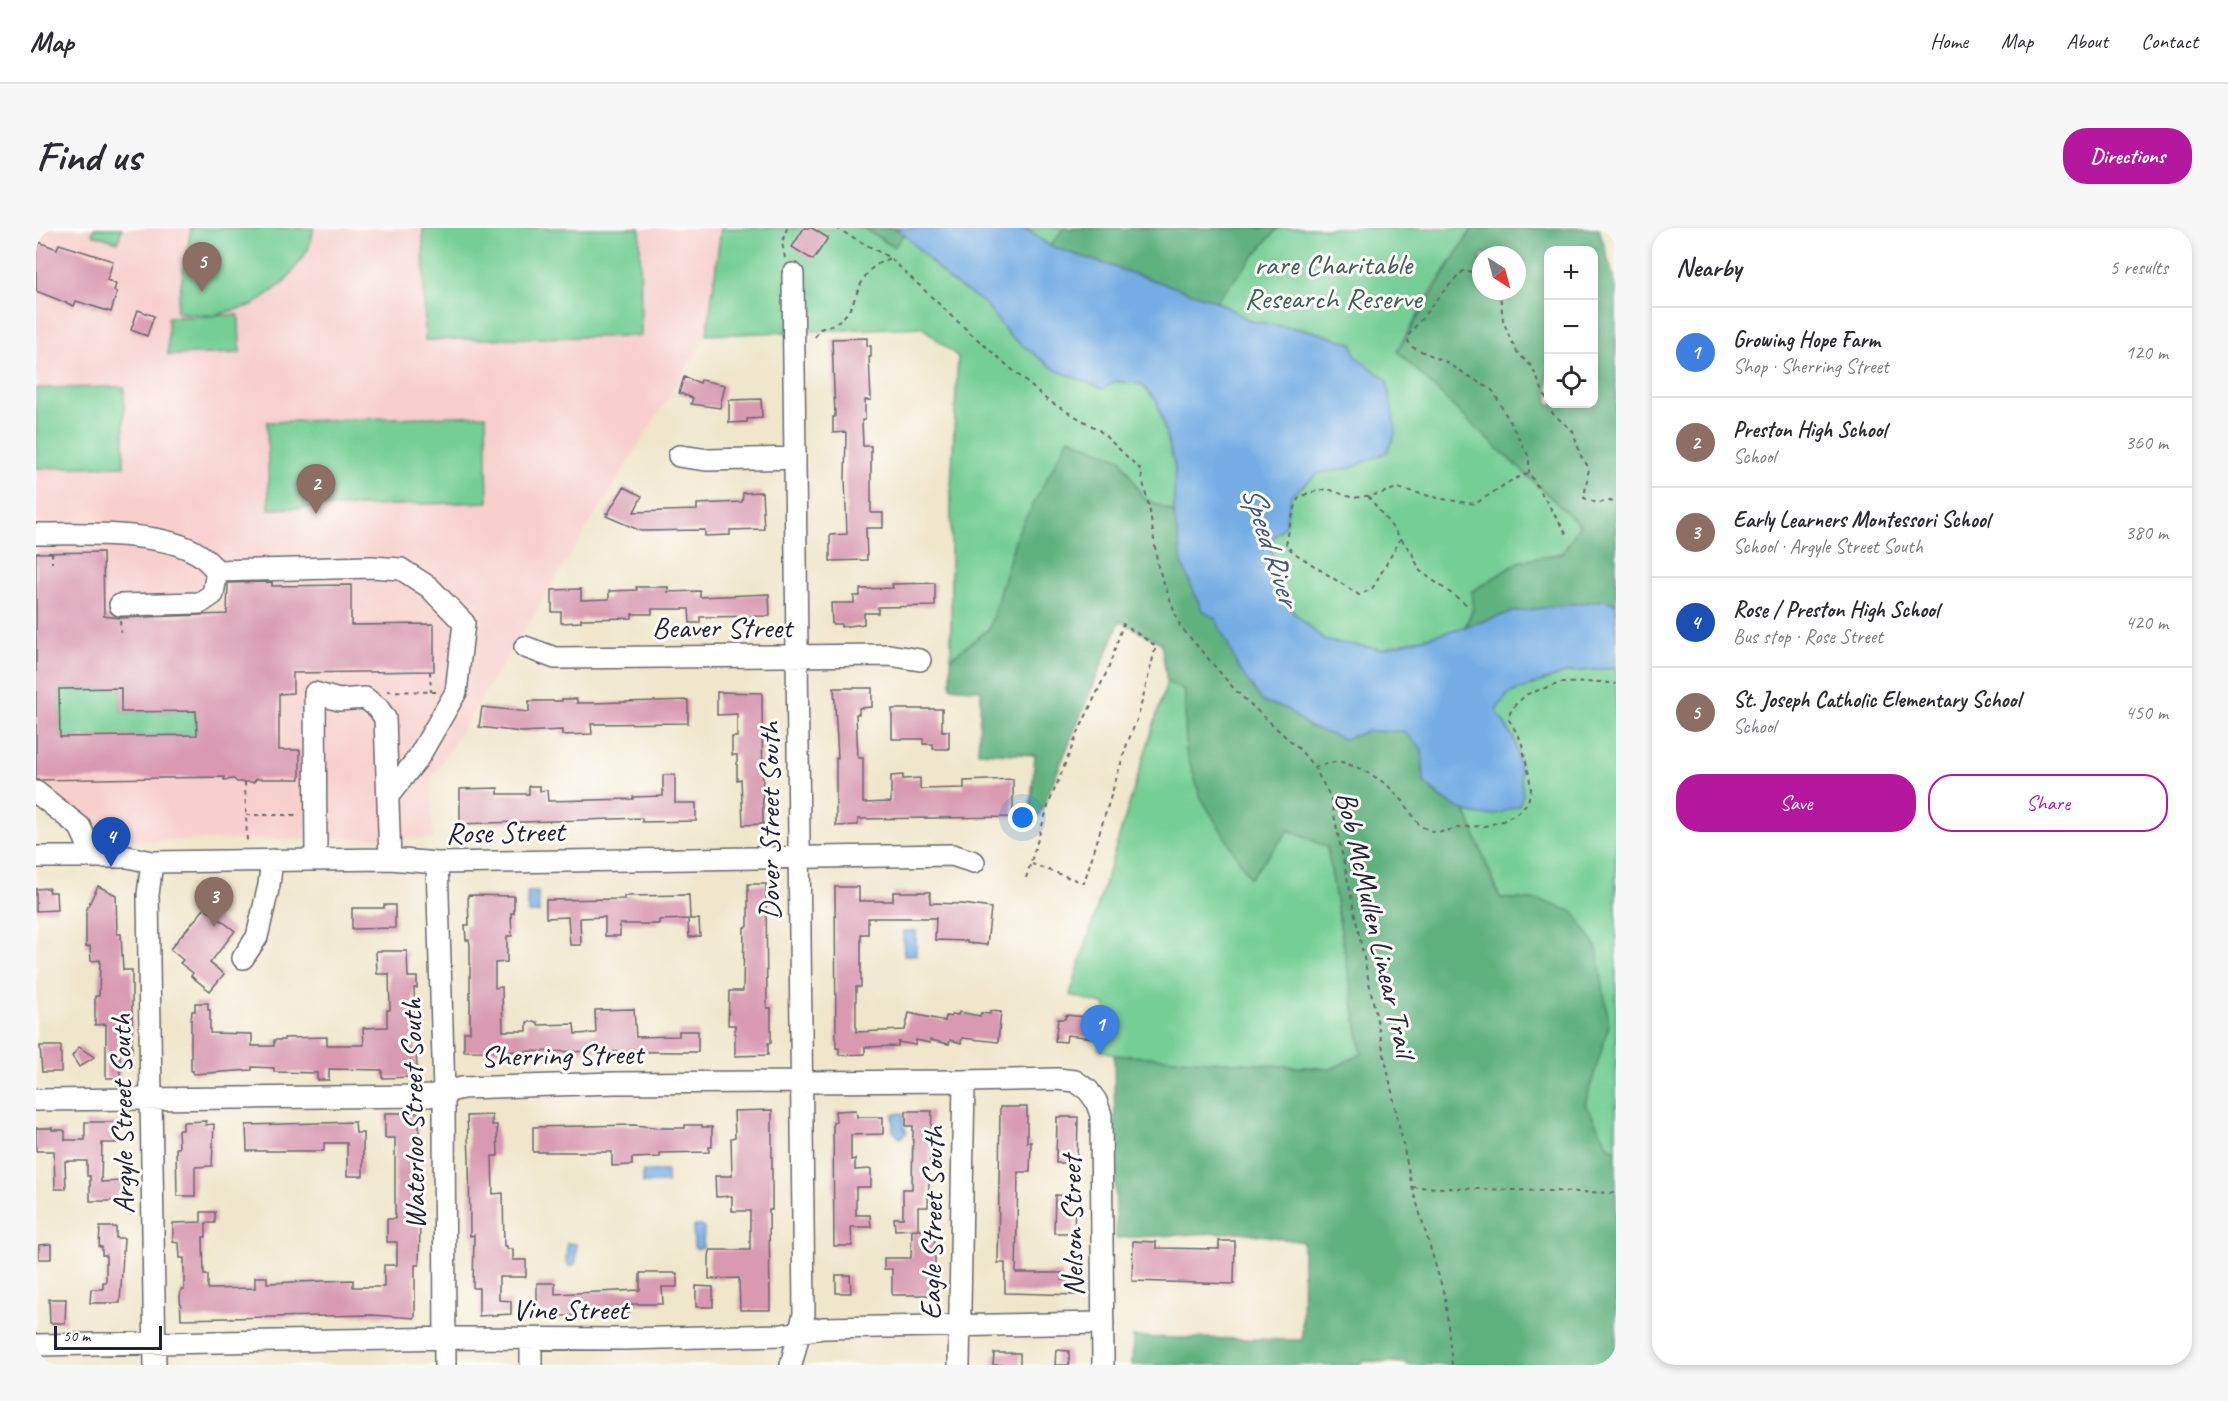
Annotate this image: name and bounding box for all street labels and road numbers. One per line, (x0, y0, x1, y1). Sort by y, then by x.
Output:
street label: Beaver Street (652, 608, 795, 646)
street label: Dover Street South (750, 720, 788, 920)
street label: Bob McMullen Linear Trail (1327, 788, 1426, 1065)
street label: Rose Street (445, 812, 568, 852)
street label: Waterloo Street South (392, 997, 434, 1230)
street label: Argyle Street South (101, 1013, 143, 1214)
street label: Sherring Street (481, 1035, 646, 1075)
street label: Eagle Street South (911, 1124, 953, 1320)
street label: Nelson Street (1052, 1151, 1092, 1296)
street label: Vine Street (512, 1290, 631, 1328)

